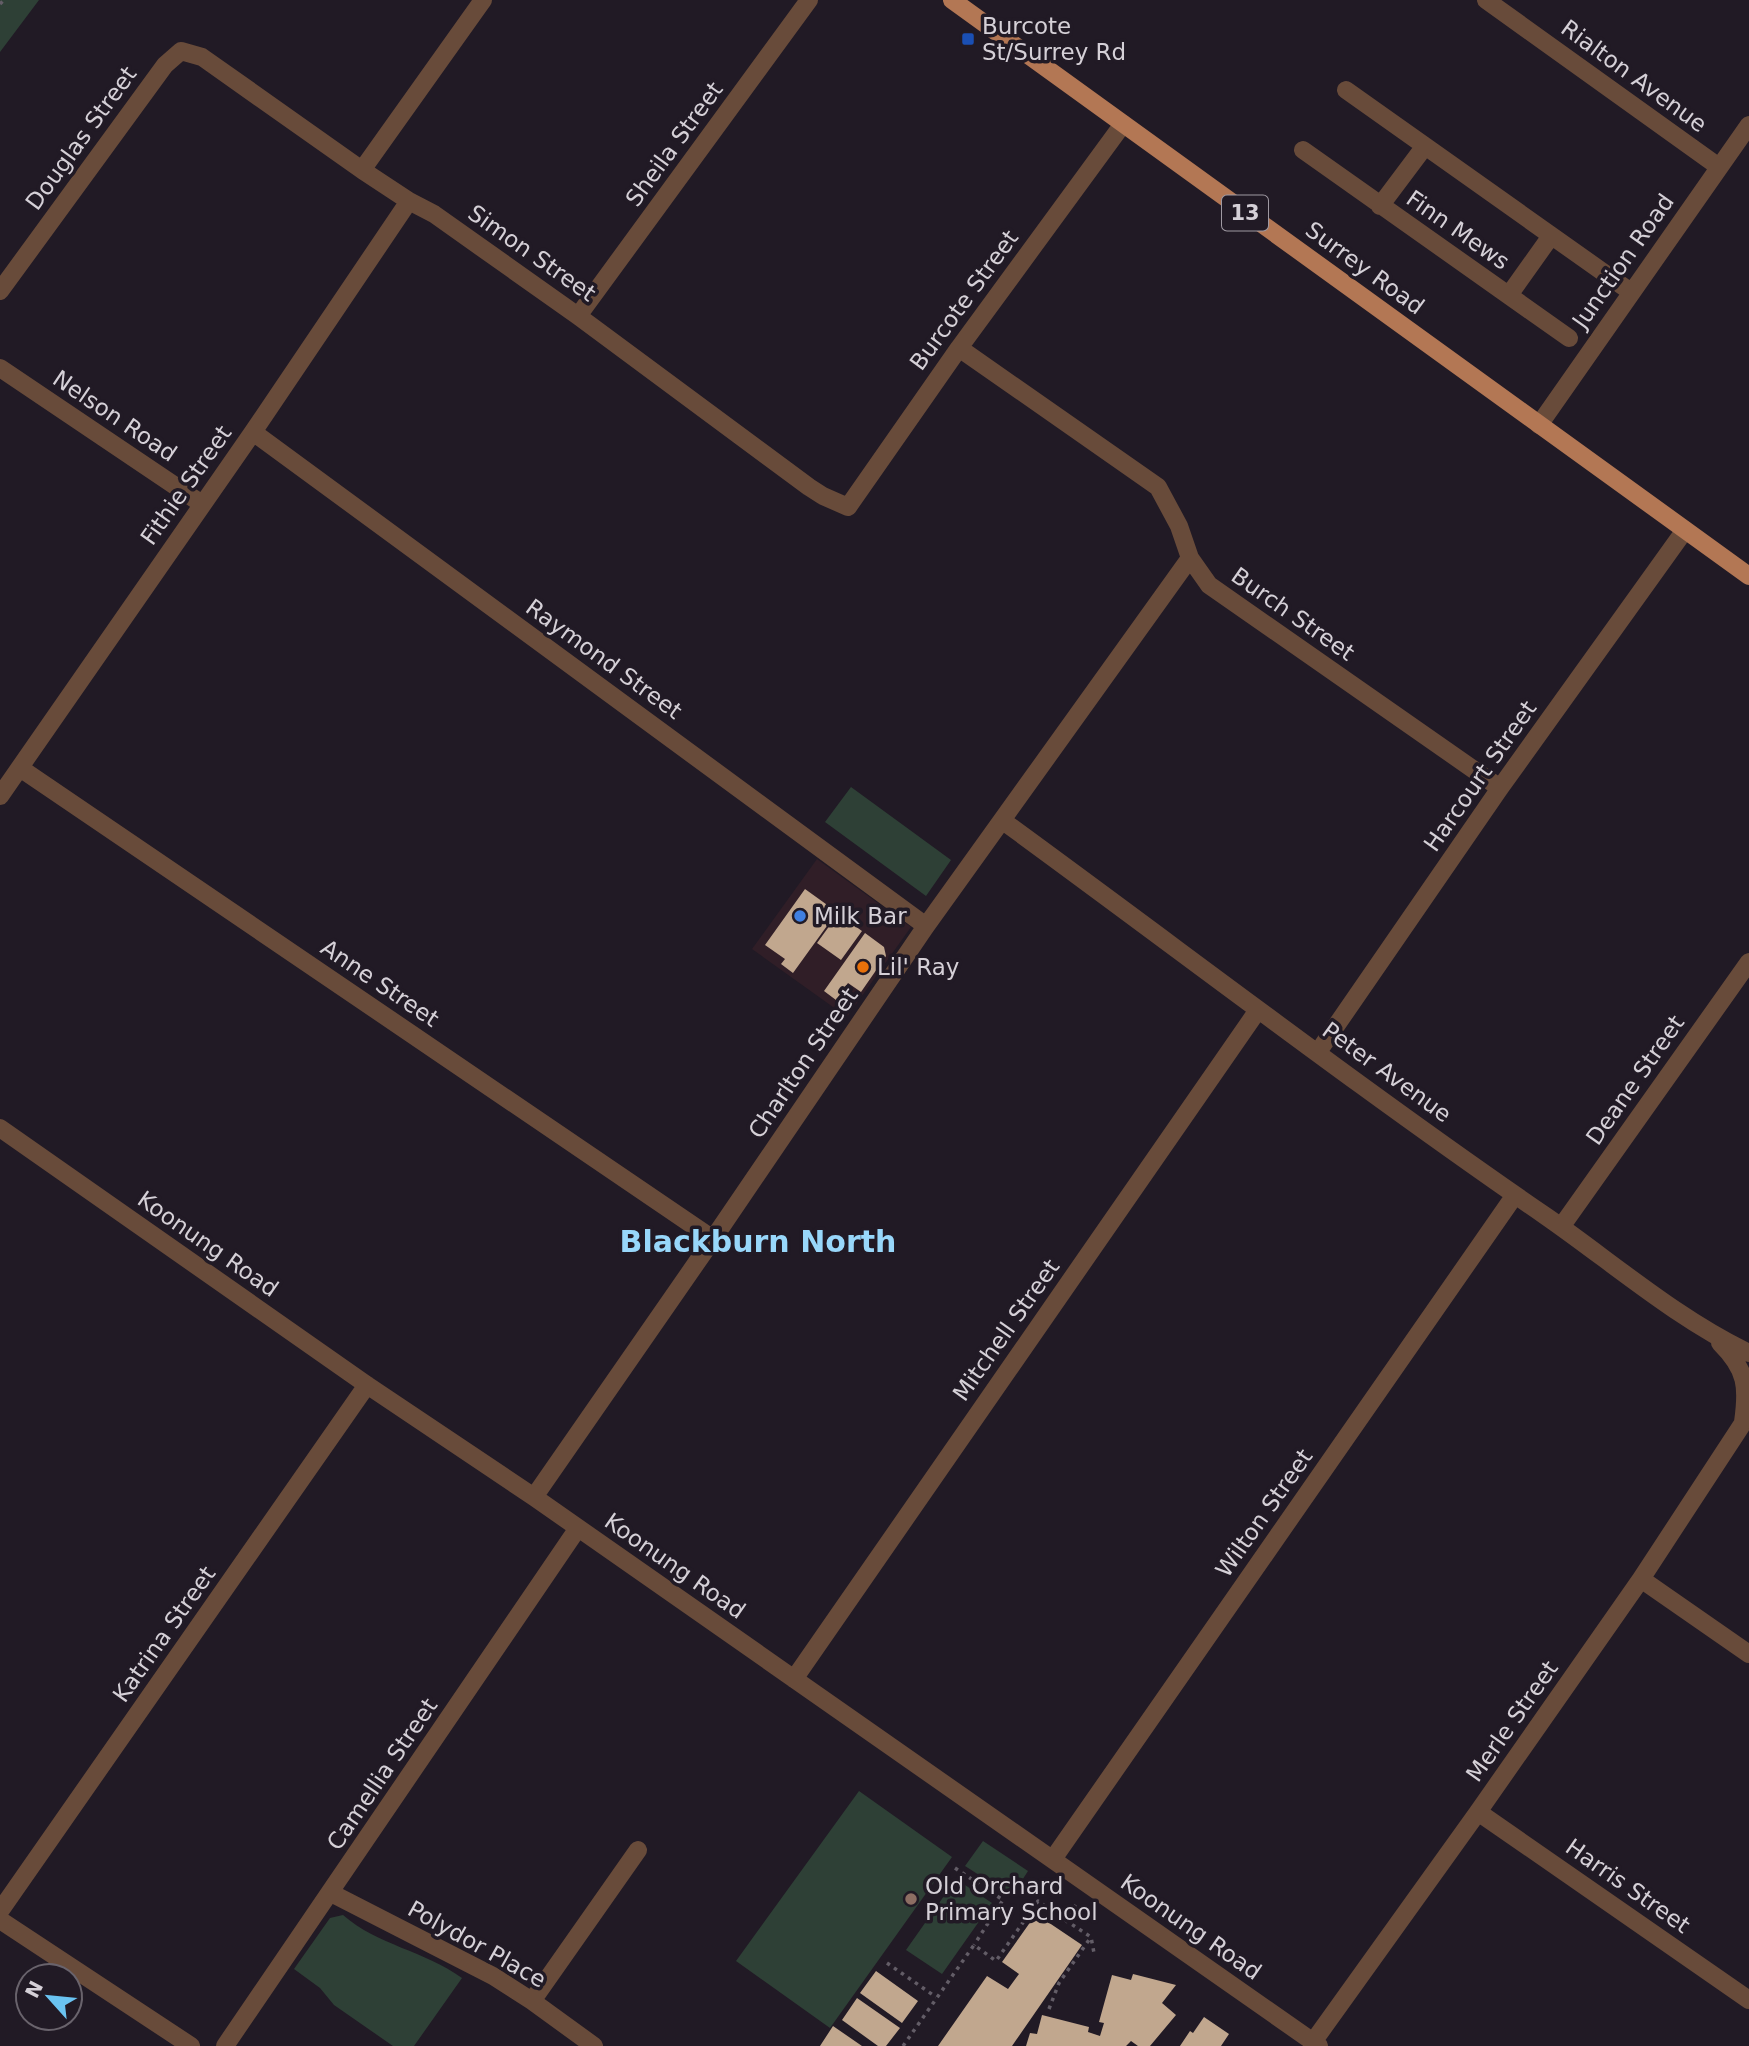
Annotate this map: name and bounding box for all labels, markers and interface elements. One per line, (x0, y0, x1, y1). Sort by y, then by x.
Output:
place label: Burcote St/Surrey Rd (982, 13, 1126, 65)
street label: Rialton Avenue (1556, 15, 1712, 137)
marker: Burcote St/Surrey Rd (960, 31, 976, 47)
street label: Douglas Street (20, 61, 142, 215)
street label: Sheila Street (620, 77, 728, 211)
street label: Finn Mews (1402, 185, 1514, 275)
street label: Junction Road (1566, 189, 1679, 335)
road number: 13 (1222, 196, 1268, 230)
street label: Simon Street (463, 200, 601, 306)
street label: Surrey Road (1301, 216, 1429, 320)
street label: Burcote Street (905, 225, 1023, 375)
street label: Nelson Road (48, 365, 182, 467)
street label: Fithie Street (135, 420, 237, 550)
street label: Burch Street (1227, 562, 1359, 666)
street label: Raymond Street (521, 594, 687, 724)
street label: Harcourt Street (1418, 696, 1542, 856)
place label: Milk Bar (814, 903, 907, 929)
marker: Milk Bar (792, 908, 808, 924)
street label: Anne Street (316, 934, 444, 1032)
place label: Lil' Ray (877, 954, 959, 980)
marker: Lil' Ray (855, 959, 871, 975)
street label: Charlton Street (743, 983, 863, 1143)
street label: Deane Street (1581, 1010, 1689, 1150)
street label: Peter Avenue (1318, 1017, 1456, 1127)
street label: Koonung Road (133, 1186, 283, 1302)
district label: Blackburn North (620, 1224, 896, 1259)
street label: Mitchell Street (948, 1254, 1064, 1406)
street label: Wilton Street (1210, 1444, 1318, 1582)
street label: Koonung Road (600, 1508, 750, 1624)
street label: Katrina Street (108, 1561, 220, 1707)
street label: Merle Street (1461, 1656, 1563, 1786)
street label: Camellia Street (322, 1693, 442, 1855)
street label: Harris Street (1561, 1834, 1695, 1938)
street label: Koonung Road (1116, 1869, 1266, 1985)
place label: Old Orchard Primary School (925, 1873, 1098, 1925)
marker: Old Orchard Primary School (903, 1891, 919, 1907)
street label: Polydor Place (403, 1895, 551, 1993)
north arrow (14, 1962, 84, 2032)
text: N (20, 1977, 47, 2001)

